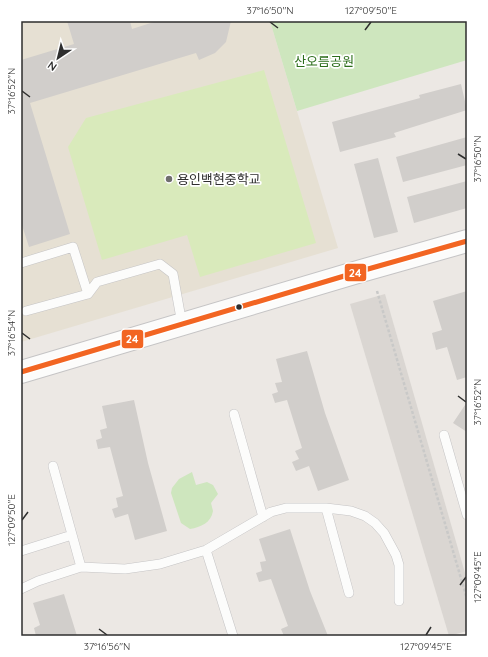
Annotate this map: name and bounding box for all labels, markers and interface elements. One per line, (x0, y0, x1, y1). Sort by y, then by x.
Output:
text: 37°16'50"N (246, 4, 294, 17)
text: 127°09'50"E (345, 4, 397, 17)
north arrow (38, 38, 78, 78)
park label: 산오름공원 (294, 53, 354, 69)
text: N (45, 58, 60, 74)
text: 37°16'52"N (5, 68, 18, 114)
text: 37°16'50"N (471, 135, 484, 183)
place label: 용인백현중학교 (177, 171, 261, 187)
marker: 용인백현중학교 (164, 174, 174, 184)
line badge: 24 (344, 263, 367, 282)
text: 24 (349, 266, 362, 280)
unlabelled marker (234, 302, 244, 312)
text: 37°16'54"N (5, 310, 18, 356)
line badge: 24 (121, 329, 144, 349)
text: 24 (126, 332, 139, 346)
text: 37°16'52"N (471, 379, 484, 425)
text: 127°09'50"E (5, 494, 18, 546)
text: 127°09'45"E (471, 551, 484, 603)
text: 37°16'56"N (84, 640, 130, 653)
text: 127°09'45"E (400, 640, 452, 653)

